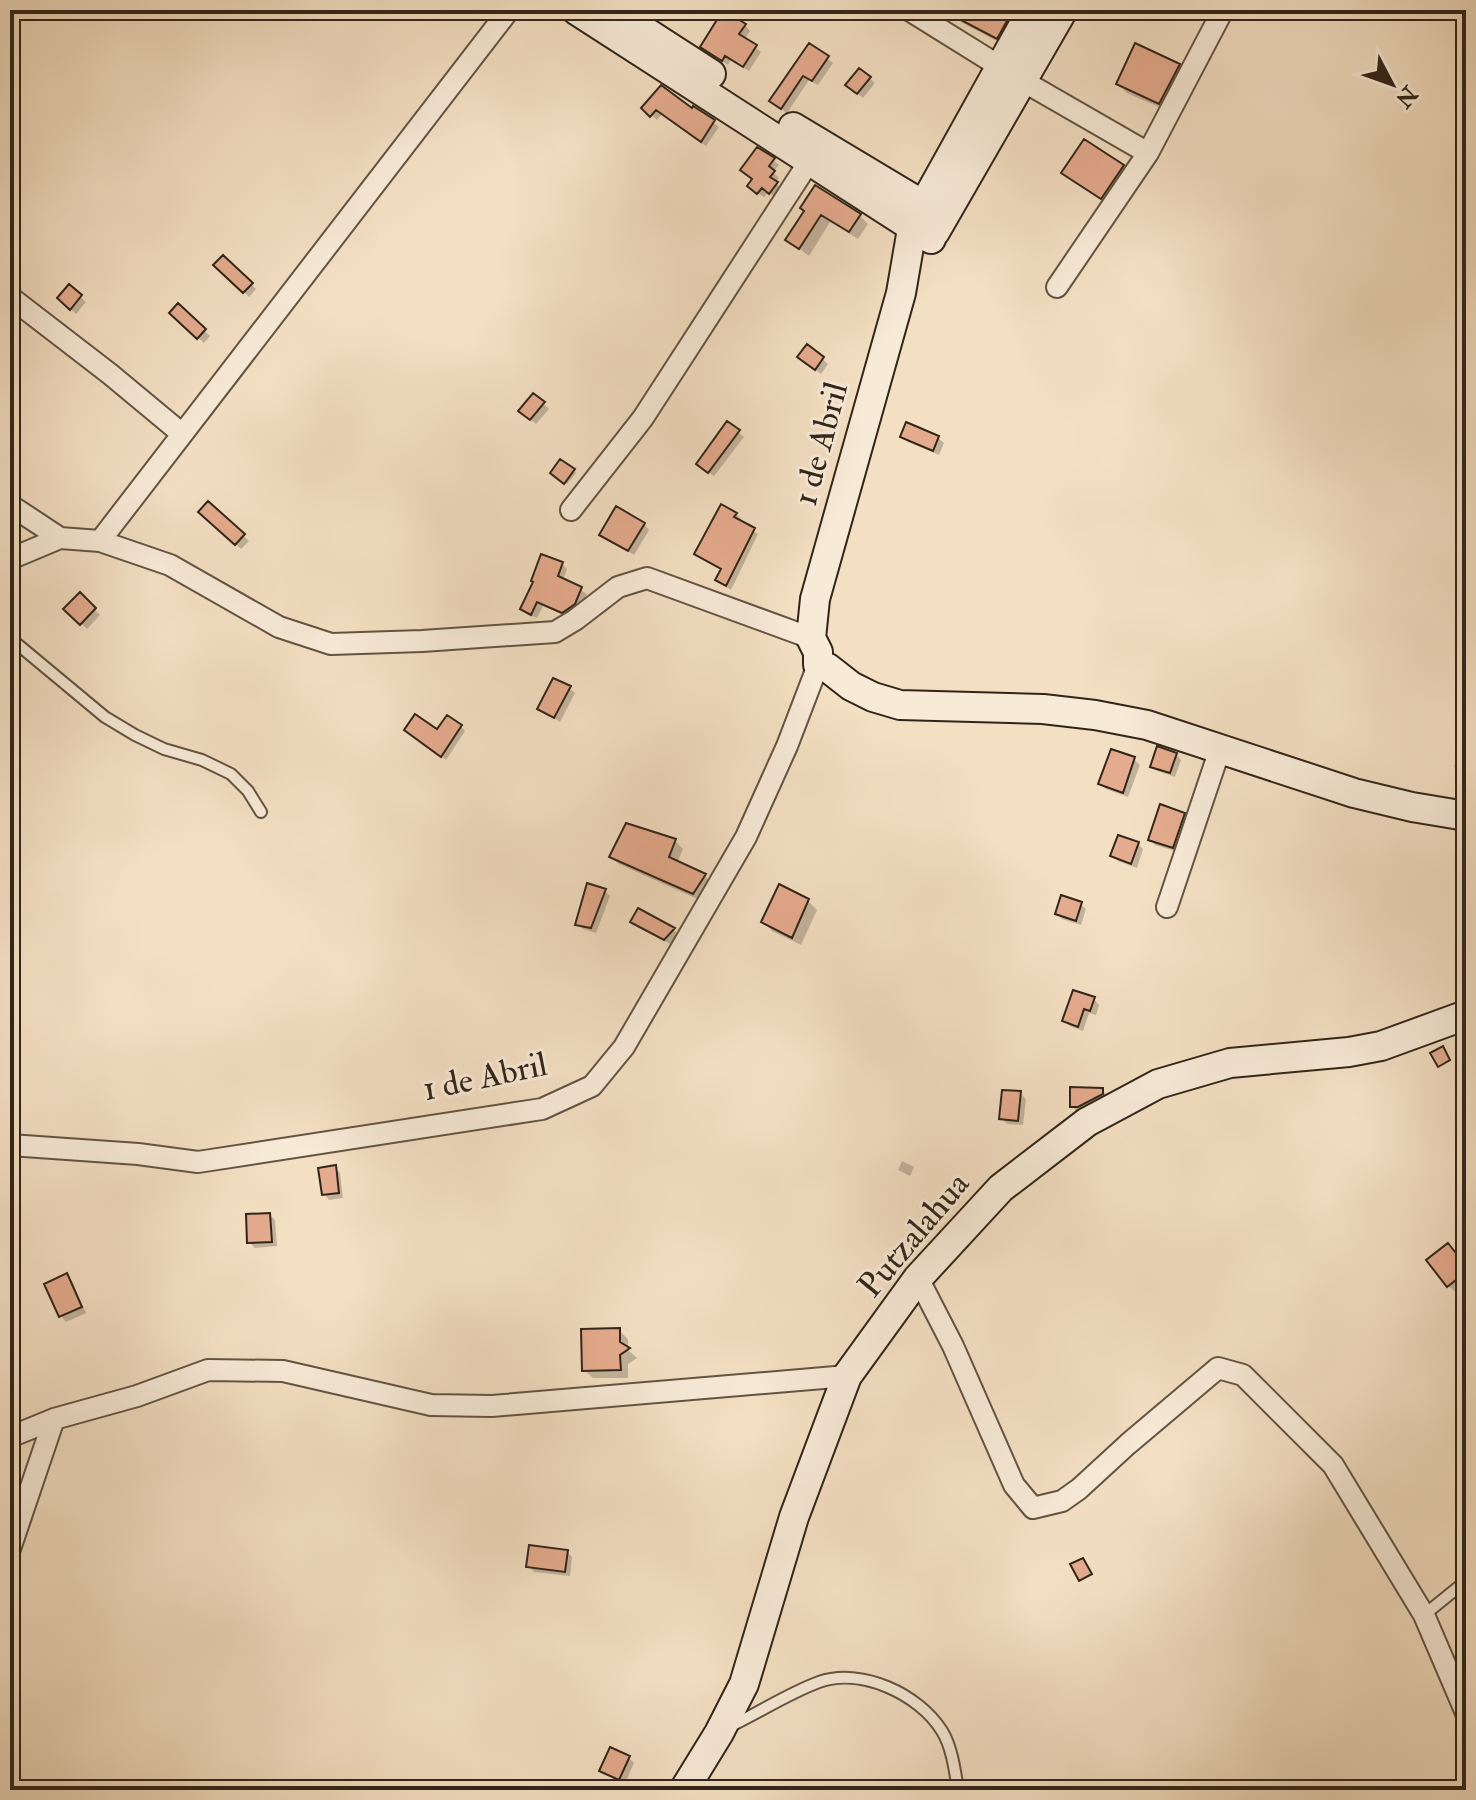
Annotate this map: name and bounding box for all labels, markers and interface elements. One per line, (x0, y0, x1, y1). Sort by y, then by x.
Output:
north arrow (1352, 44, 1432, 124)
text: N (1389, 79, 1424, 113)
street label: 1 de Abril (784, 377, 858, 510)
street label: 1 de Abril (419, 1043, 551, 1111)
street label: Putzalahua (849, 1163, 980, 1307)

